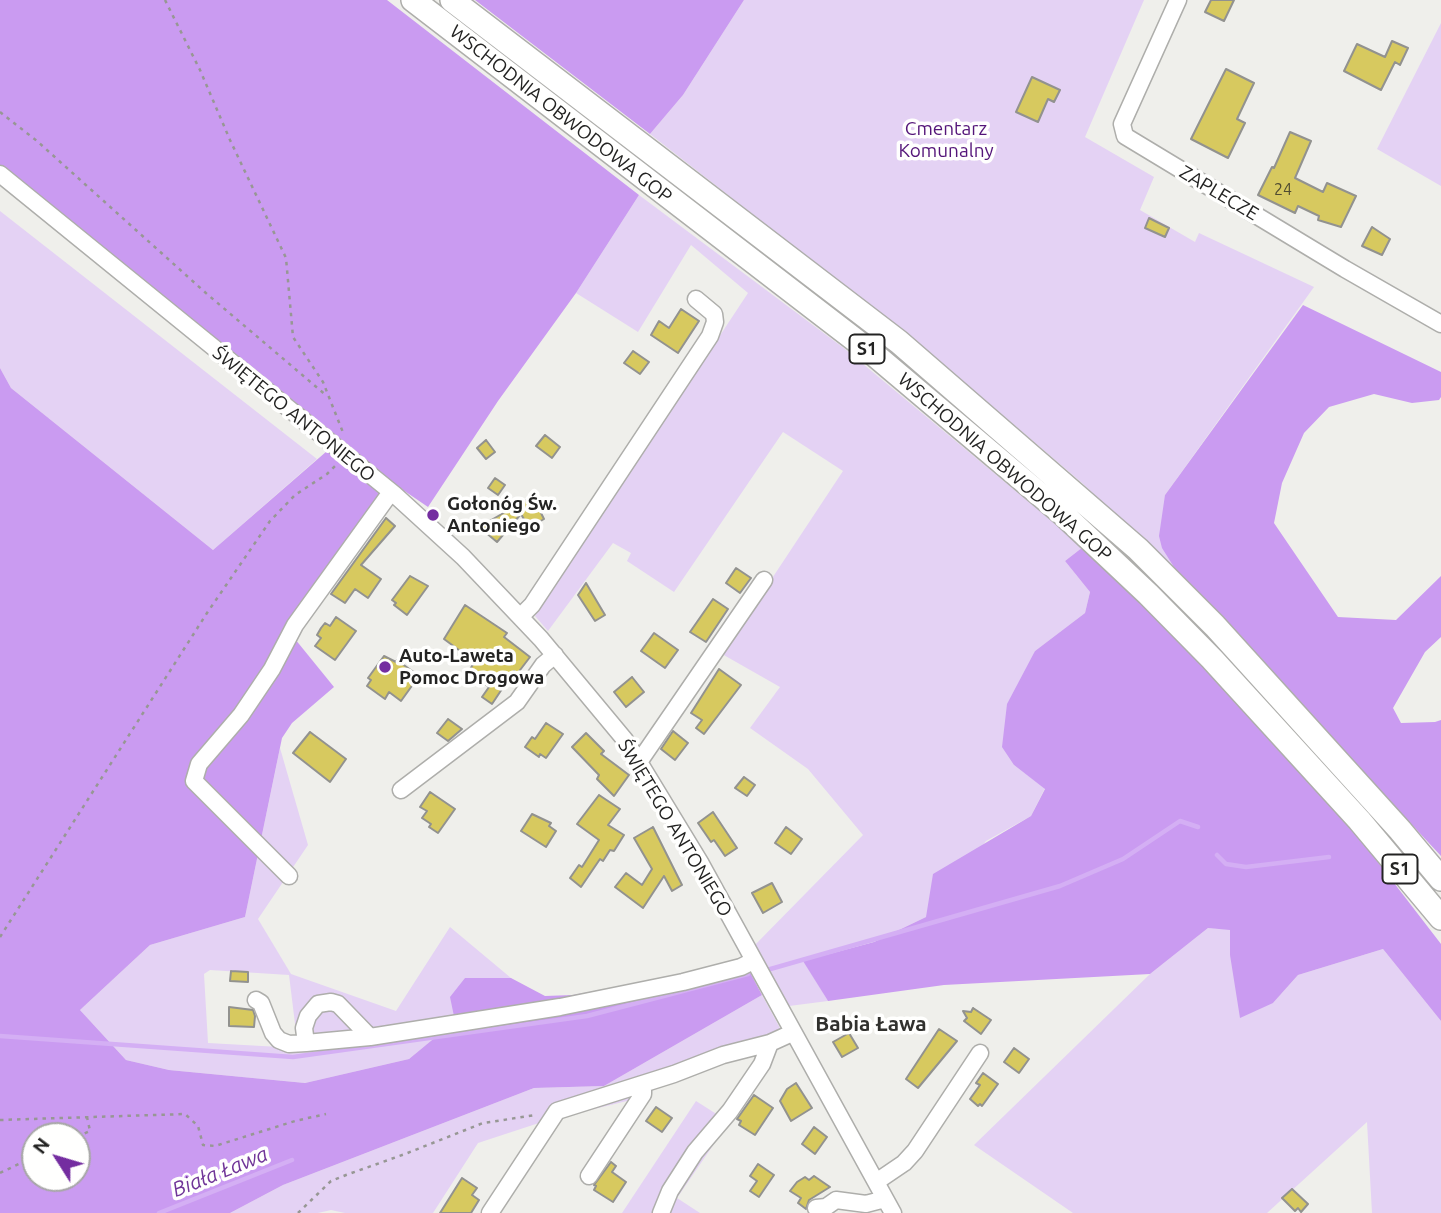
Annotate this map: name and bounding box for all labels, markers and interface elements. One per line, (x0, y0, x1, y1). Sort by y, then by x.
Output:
street label: WSCHODNIA OBWODOWA GOP (445, 20, 677, 208)
park label: Cmentarz Komunalny (898, 118, 994, 162)
street label: ZAPLECZE (1175, 161, 1263, 225)
house number: 24 (1274, 180, 1292, 200)
road number: S1 (850, 334, 884, 363)
street label: ŚWIĘTEGO ANTONIEGO (208, 341, 380, 487)
street label: WSCHODNIA OBWODOWA GOP (894, 368, 1116, 566)
place label: Gołonóg Św. Antoniego (447, 493, 557, 537)
marker: Gołonóg Św. Antoniego (425, 507, 441, 523)
place label: Auto-Laweta Pomoc Drogowa (399, 645, 544, 689)
marker: Auto-Laweta Pomoc Drogowa (377, 659, 393, 675)
street label: ŚWIĘTEGO ANTONIEGO (613, 735, 737, 921)
road number: S1 (1382, 854, 1418, 884)
district label: Babia Ława (815, 1011, 927, 1037)
north arrow (21, 1122, 91, 1192)
text: N (28, 1133, 54, 1158)
water label: Biała Ława (169, 1141, 271, 1203)

